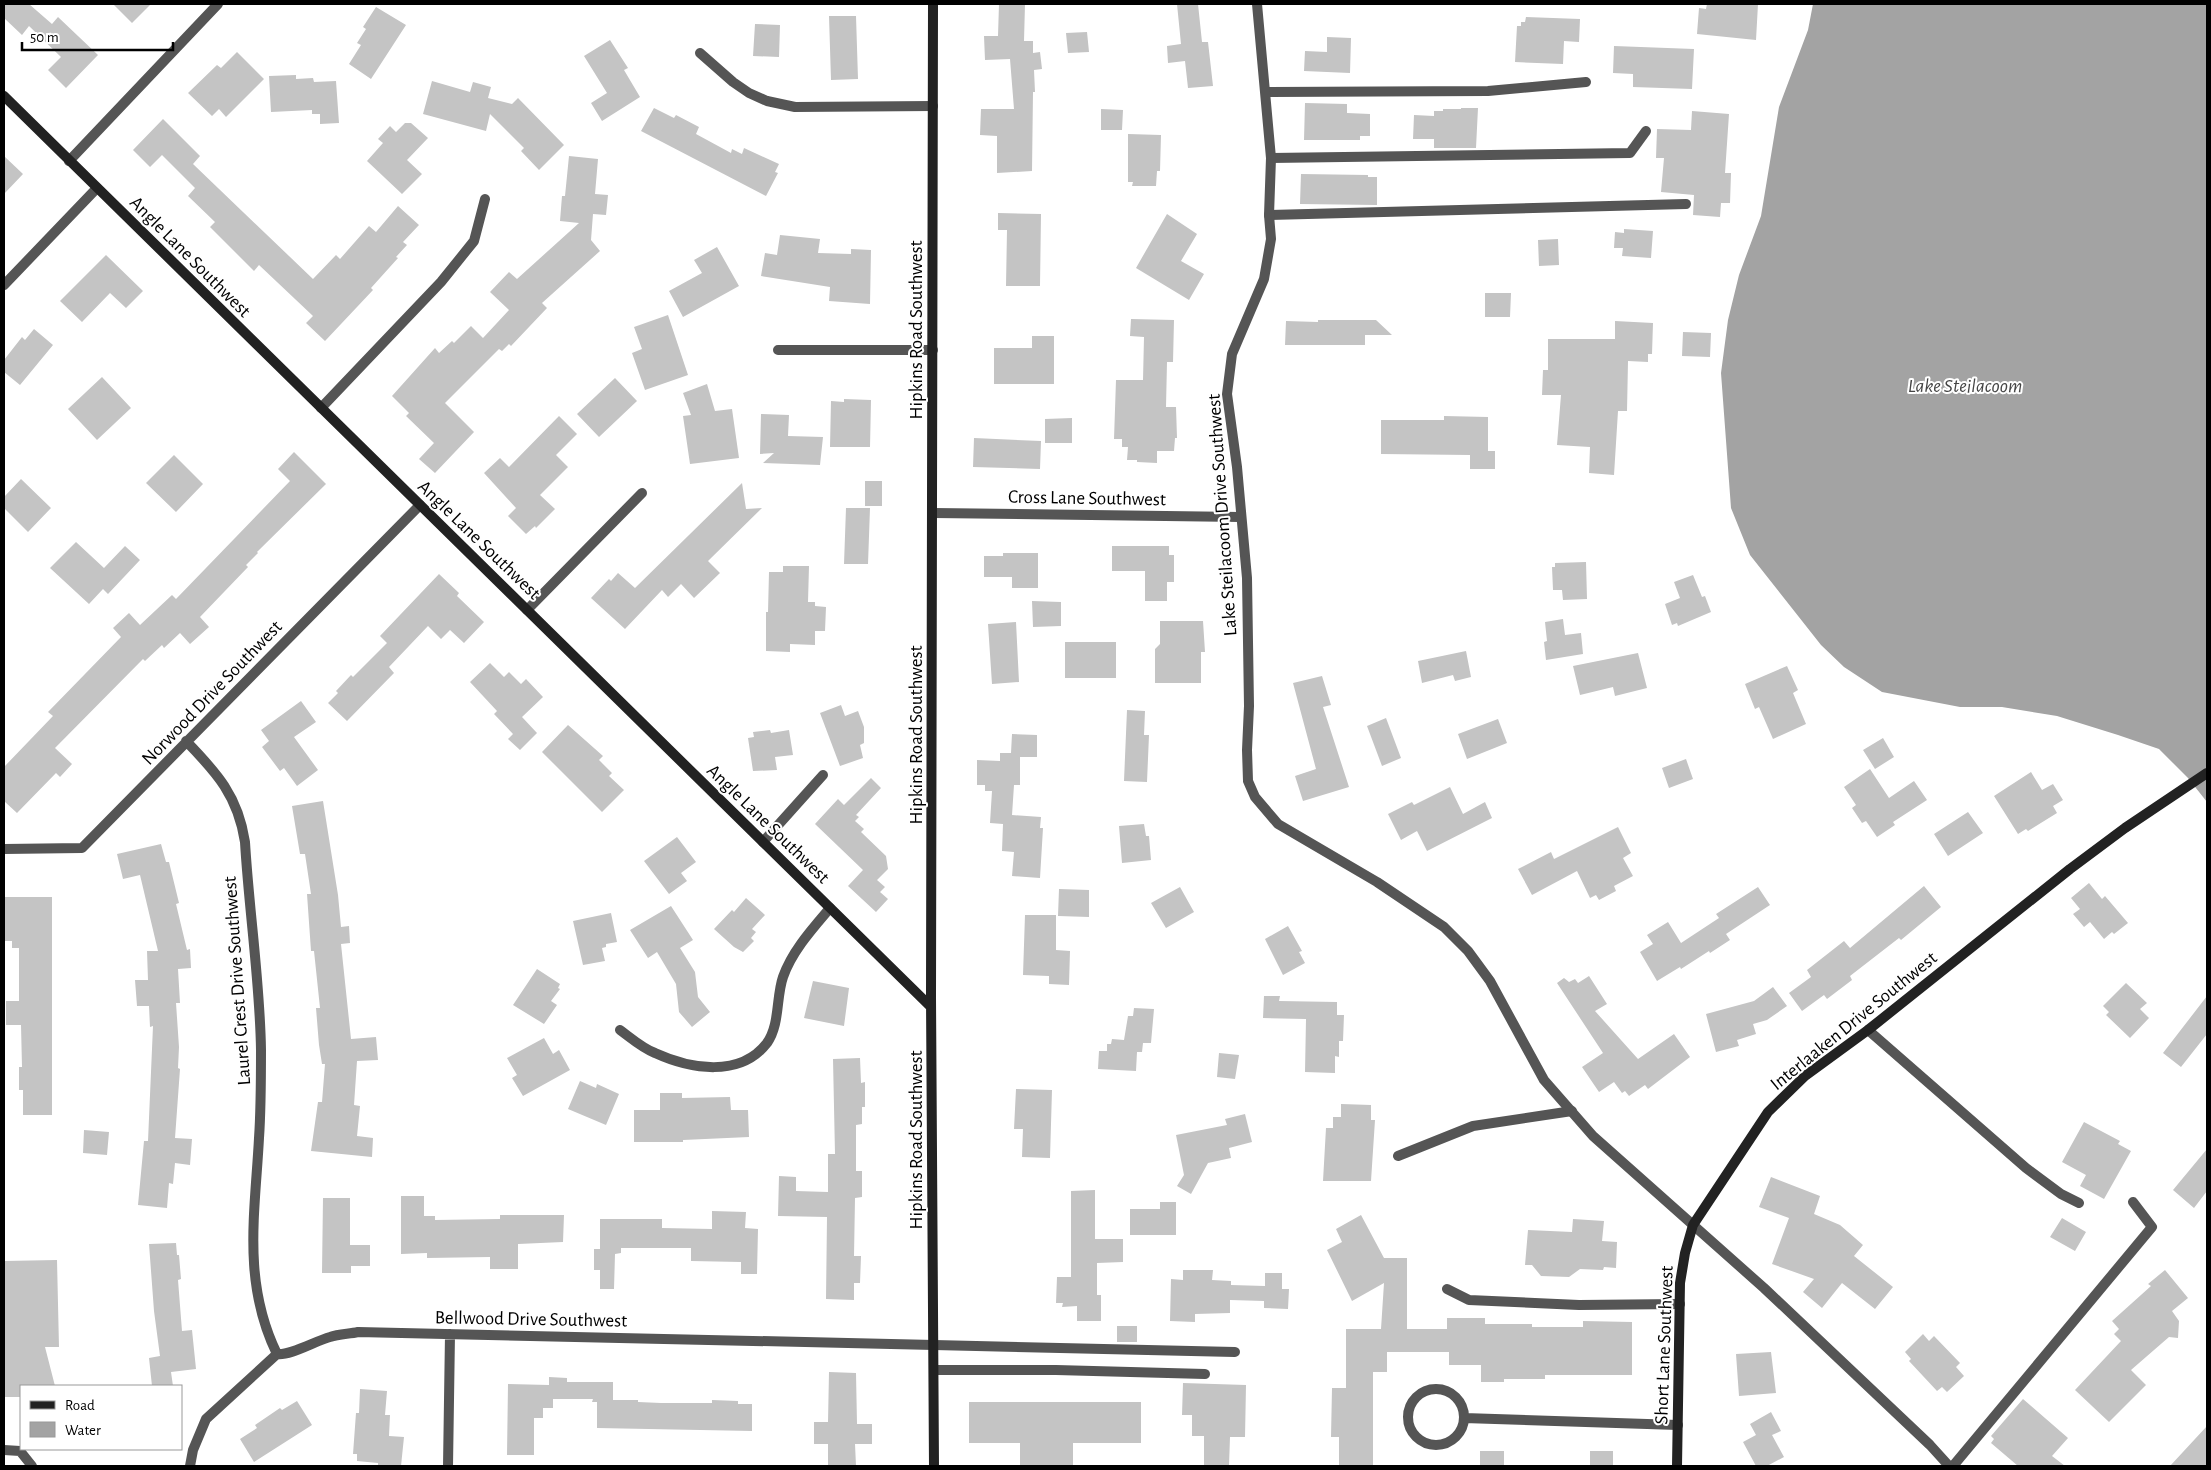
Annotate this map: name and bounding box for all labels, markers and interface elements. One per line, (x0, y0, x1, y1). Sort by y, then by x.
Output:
scale bar (22, 20, 174, 52)
text: 50 m (30, 30, 59, 45)
street label: Angle Lane Southwest (126, 193, 254, 321)
street label: Hipkins Road Southwest (907, 241, 926, 420)
water label: Lake Steilacoom (1908, 376, 2022, 396)
street label: Lake Steilacoom Drive Southwest (1205, 393, 1240, 637)
street label: Angle Lane Southwest (414, 477, 544, 603)
street label: Cross Lane Southwest (1008, 488, 1166, 509)
street label: Norwood Drive Southwest (138, 617, 286, 769)
street label: Hipkins Road Southwest (907, 646, 926, 825)
street label: Angle Lane Southwest (703, 761, 833, 887)
street label: Laurel Crest Drive Southwest (221, 876, 254, 1086)
street label: Interlaaken Drive Southwest (1767, 948, 1941, 1094)
street label: Hipkins Road Southwest (907, 1051, 926, 1230)
street label: Short Lane Southwest (1652, 1265, 1677, 1425)
street label: Bellwood Drive Southwest (435, 1308, 627, 1331)
legend (20, 1385, 182, 1450)
text: Road (65, 1398, 95, 1413)
text: Water (65, 1423, 101, 1438)

